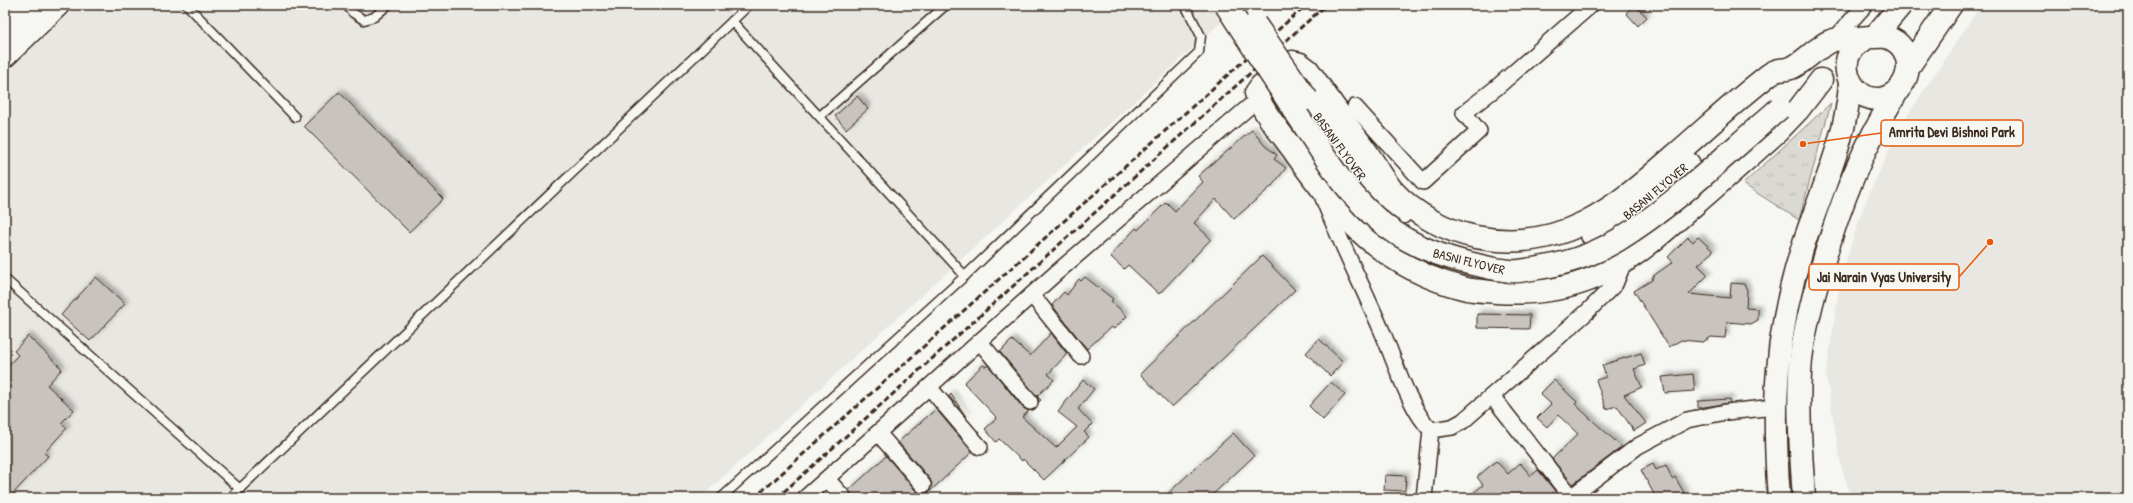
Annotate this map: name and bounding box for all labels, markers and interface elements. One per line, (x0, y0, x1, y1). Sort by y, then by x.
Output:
street label: BASANI FLYOVER (1309, 108, 1371, 184)
callout: Amrita Devi Bishnoi Park (1881, 120, 2023, 146)
text: Amrita Devi Bishnoi Park (1889, 122, 2015, 141)
street label: BASANI FLYOVER (1619, 158, 1691, 224)
street label: BASNI FLYOVER (1431, 243, 1507, 279)
callout: Jai Narain Vyas University (1809, 264, 1959, 290)
text: Jai Narain Vyas University (1817, 267, 1951, 288)

